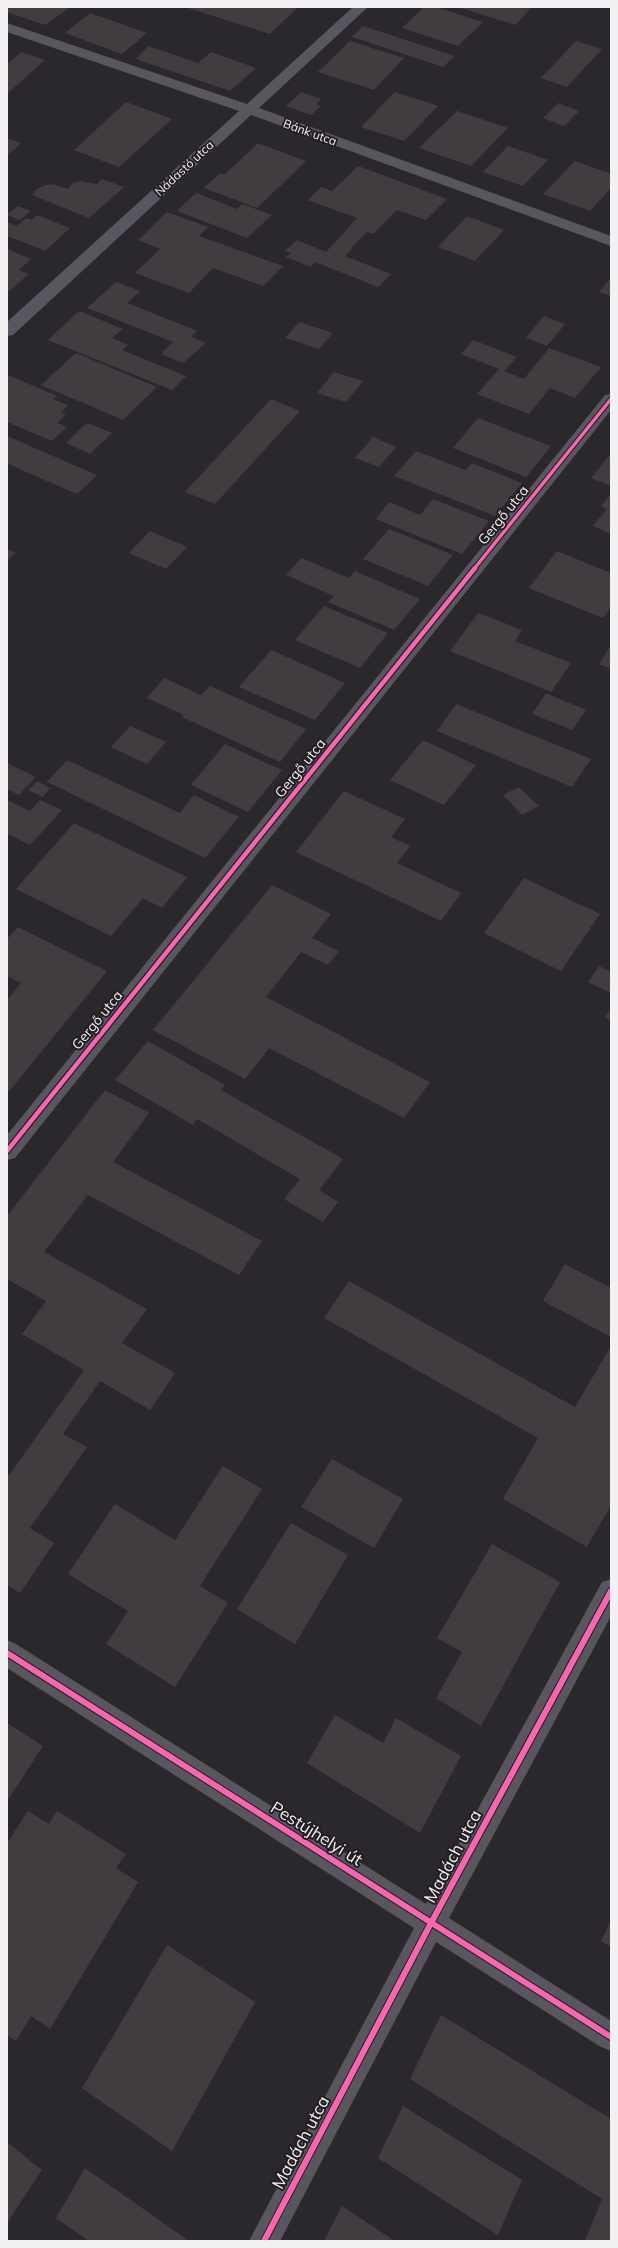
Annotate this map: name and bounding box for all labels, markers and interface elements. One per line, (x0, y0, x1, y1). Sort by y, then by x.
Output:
street label: Bánk utca (281, 115, 339, 149)
street label: Nádastó utca (152, 137, 216, 199)
street label: Gergő utca (474, 482, 532, 548)
street label: Gergő utca (271, 735, 329, 801)
street label: Gergő utca (68, 987, 126, 1053)
street label: Pestújhelyi út (267, 1796, 367, 1870)
street label: Madách utca (419, 1806, 485, 1906)
street label: Madách utca (267, 2092, 333, 2192)

